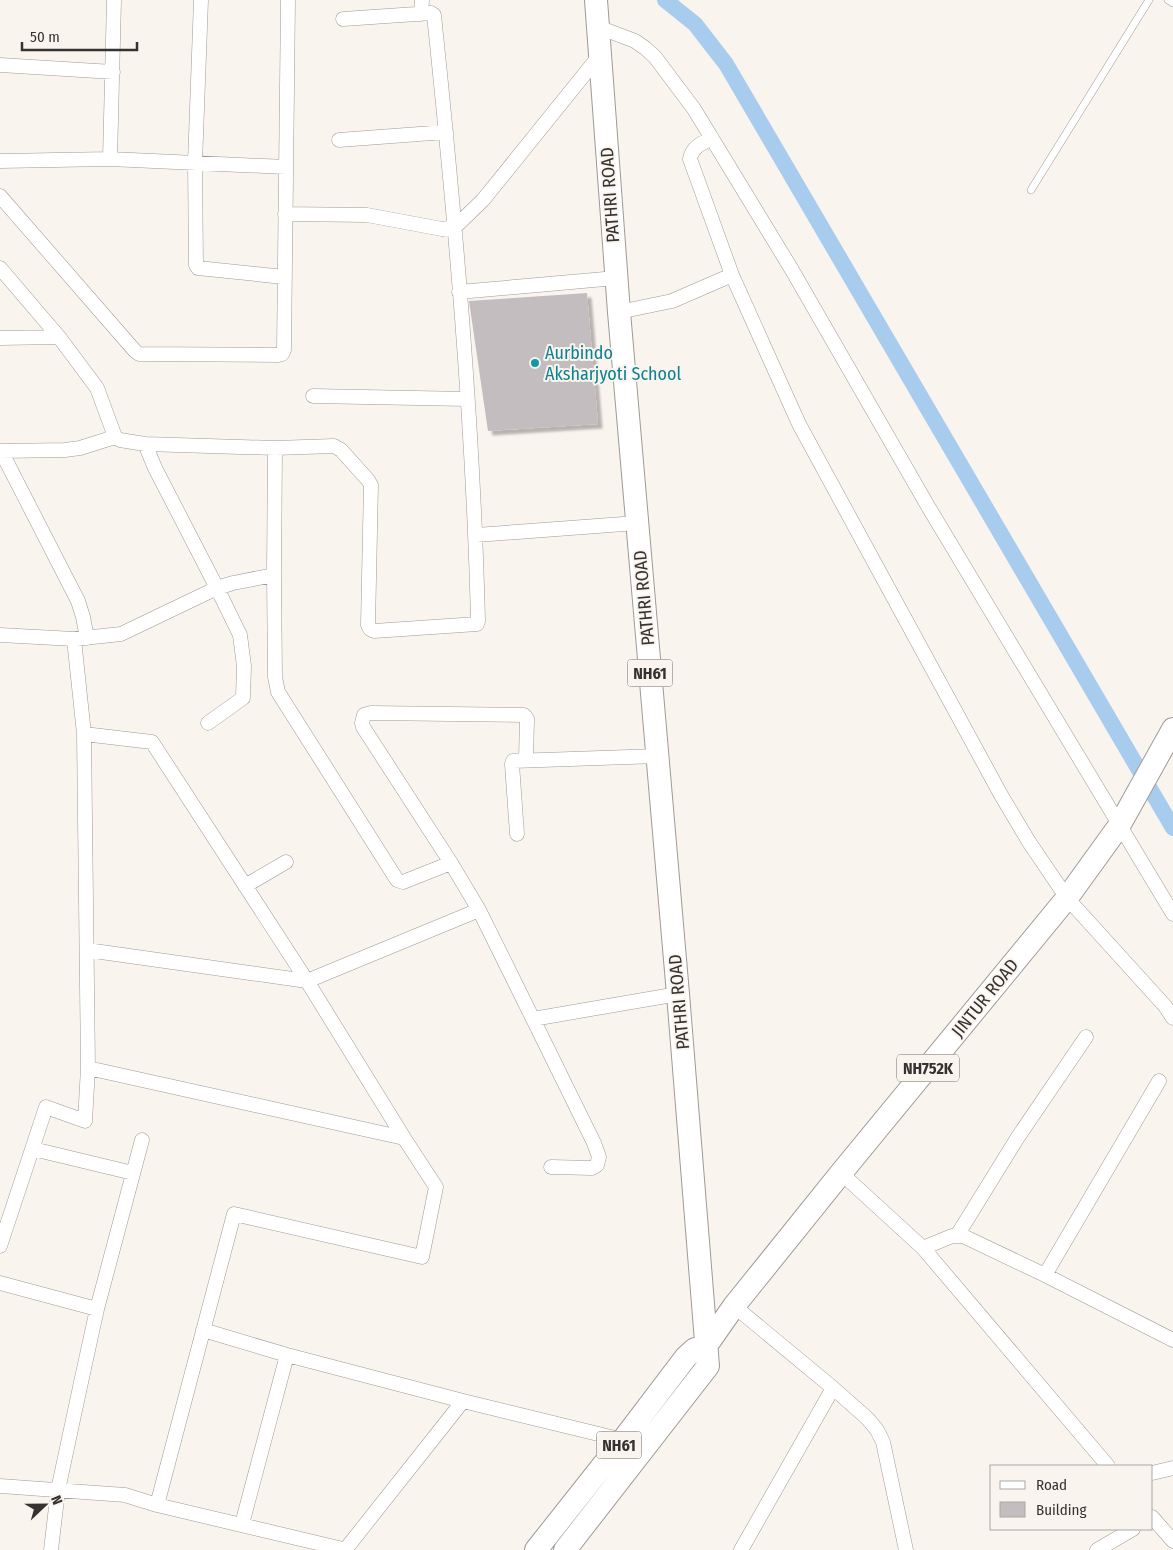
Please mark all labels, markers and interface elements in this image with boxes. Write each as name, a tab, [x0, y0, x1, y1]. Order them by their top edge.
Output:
scale bar	[22, 20, 138, 52]
text: 50 m	[30, 28, 60, 46]
street label: PATHRI ROAD	[596, 147, 624, 243]
place label: Aurbindo Aksharjyoti School	[545, 342, 682, 385]
marker: Aurbindo Aksharjyoti School	[529, 357, 541, 369]
street label: PATHRI ROAD	[629, 549, 659, 647]
road number: NH61	[628, 660, 672, 686]
street label: PATHRI ROAD	[664, 953, 694, 1051]
street label: JINTUR ROAD	[947, 954, 1023, 1042]
road number: NH752K	[897, 1054, 959, 1082]
road number: NH61	[596, 1432, 642, 1458]
legend	[990, 1465, 1153, 1530]
text: Road	[1036, 1476, 1067, 1494]
north arrow	[20, 1480, 70, 1530]
text: N	[47, 1493, 66, 1507]
text: Building	[1036, 1501, 1087, 1519]

